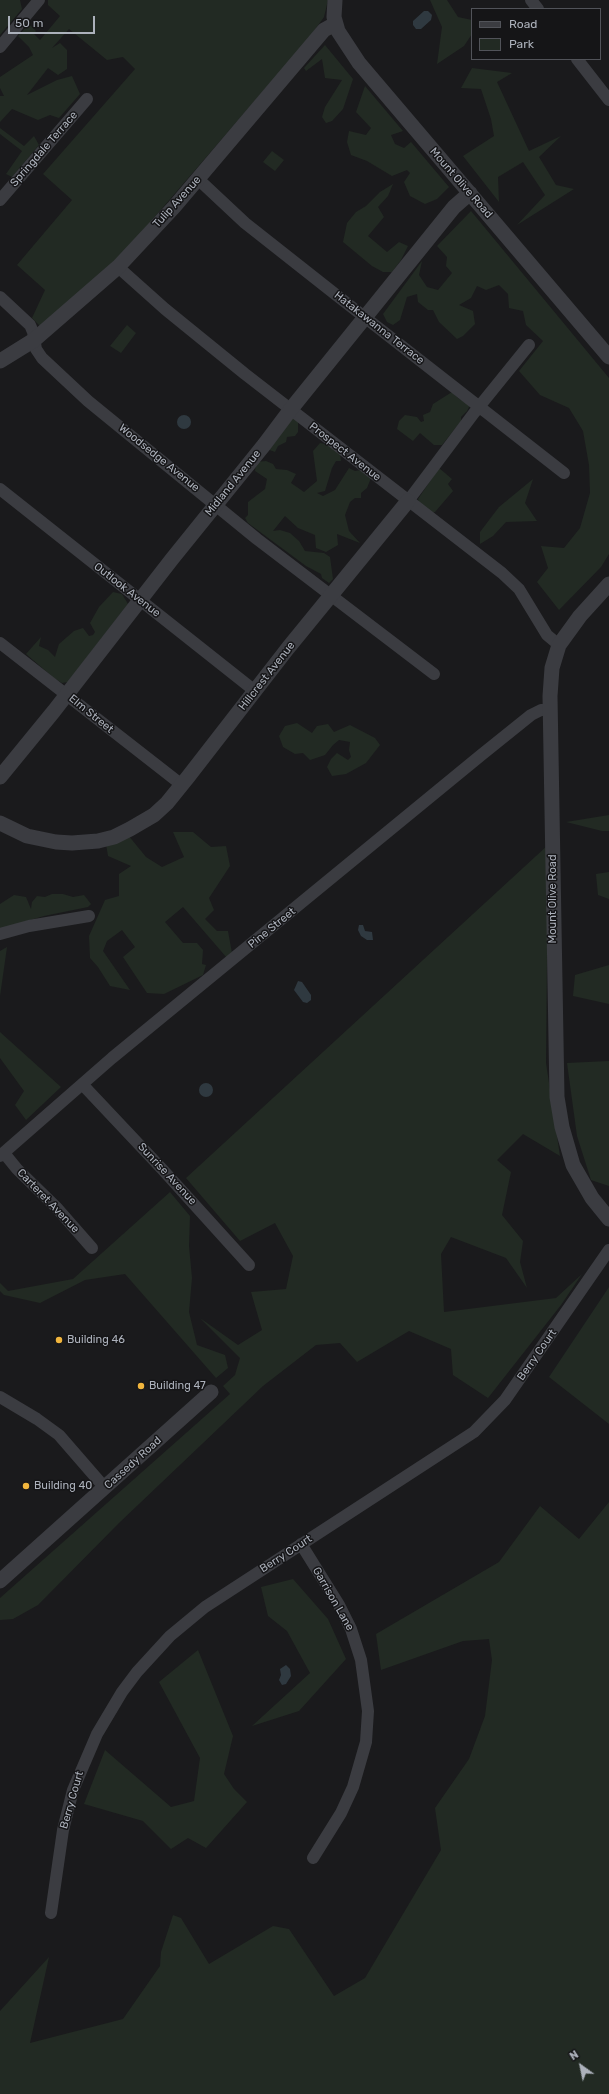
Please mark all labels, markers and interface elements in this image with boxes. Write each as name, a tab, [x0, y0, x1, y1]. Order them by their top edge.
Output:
scale bar	[10, 8, 97, 34]
legend	[471, 8, 601, 60]
text: 50 m	[15, 16, 43, 30]
text: Road	[509, 17, 537, 31]
text: Park	[509, 37, 534, 51]
street label: Springdale Terrace	[8, 109, 80, 189]
street label: Mount Olive Road	[427, 145, 495, 221]
street label: Tulip Avenue	[150, 173, 204, 231]
street label: Hatakawanna Terrace	[331, 289, 427, 367]
street label: Prospect Avenue	[307, 420, 383, 484]
street label: Woodsedge Avenue	[116, 421, 202, 495]
street label: Midland Avenue	[202, 447, 264, 519]
street label: Outlook Avenue	[91, 560, 163, 620]
street label: Hillcrest Avenue	[236, 639, 298, 713]
street label: Elm Street	[66, 692, 116, 736]
street label: Mount Olive Road	[546, 855, 560, 943]
street label: Pine Street	[246, 905, 298, 951]
street label: Sunrise Avenue	[135, 1140, 199, 1208]
street label: Carteret Avenue	[14, 1166, 82, 1236]
street label: Berry Court	[515, 1327, 559, 1383]
place label: Building 46	[67, 1333, 125, 1347]
marker: Building 46	[54, 1335, 64, 1345]
place label: Building 47	[149, 1379, 206, 1393]
marker: Building 47	[136, 1381, 146, 1391]
street label: Cassedy Road	[102, 1434, 164, 1492]
place label: Building 40	[34, 1479, 92, 1493]
marker: Building 40	[21, 1481, 31, 1491]
street label: Berry Court	[258, 1532, 314, 1576]
street label: Garrison Lane	[310, 1565, 356, 1633]
street label: Berry Court	[57, 1770, 87, 1830]
north arrow	[561, 2046, 601, 2086]
text: N	[567, 2048, 581, 2063]

